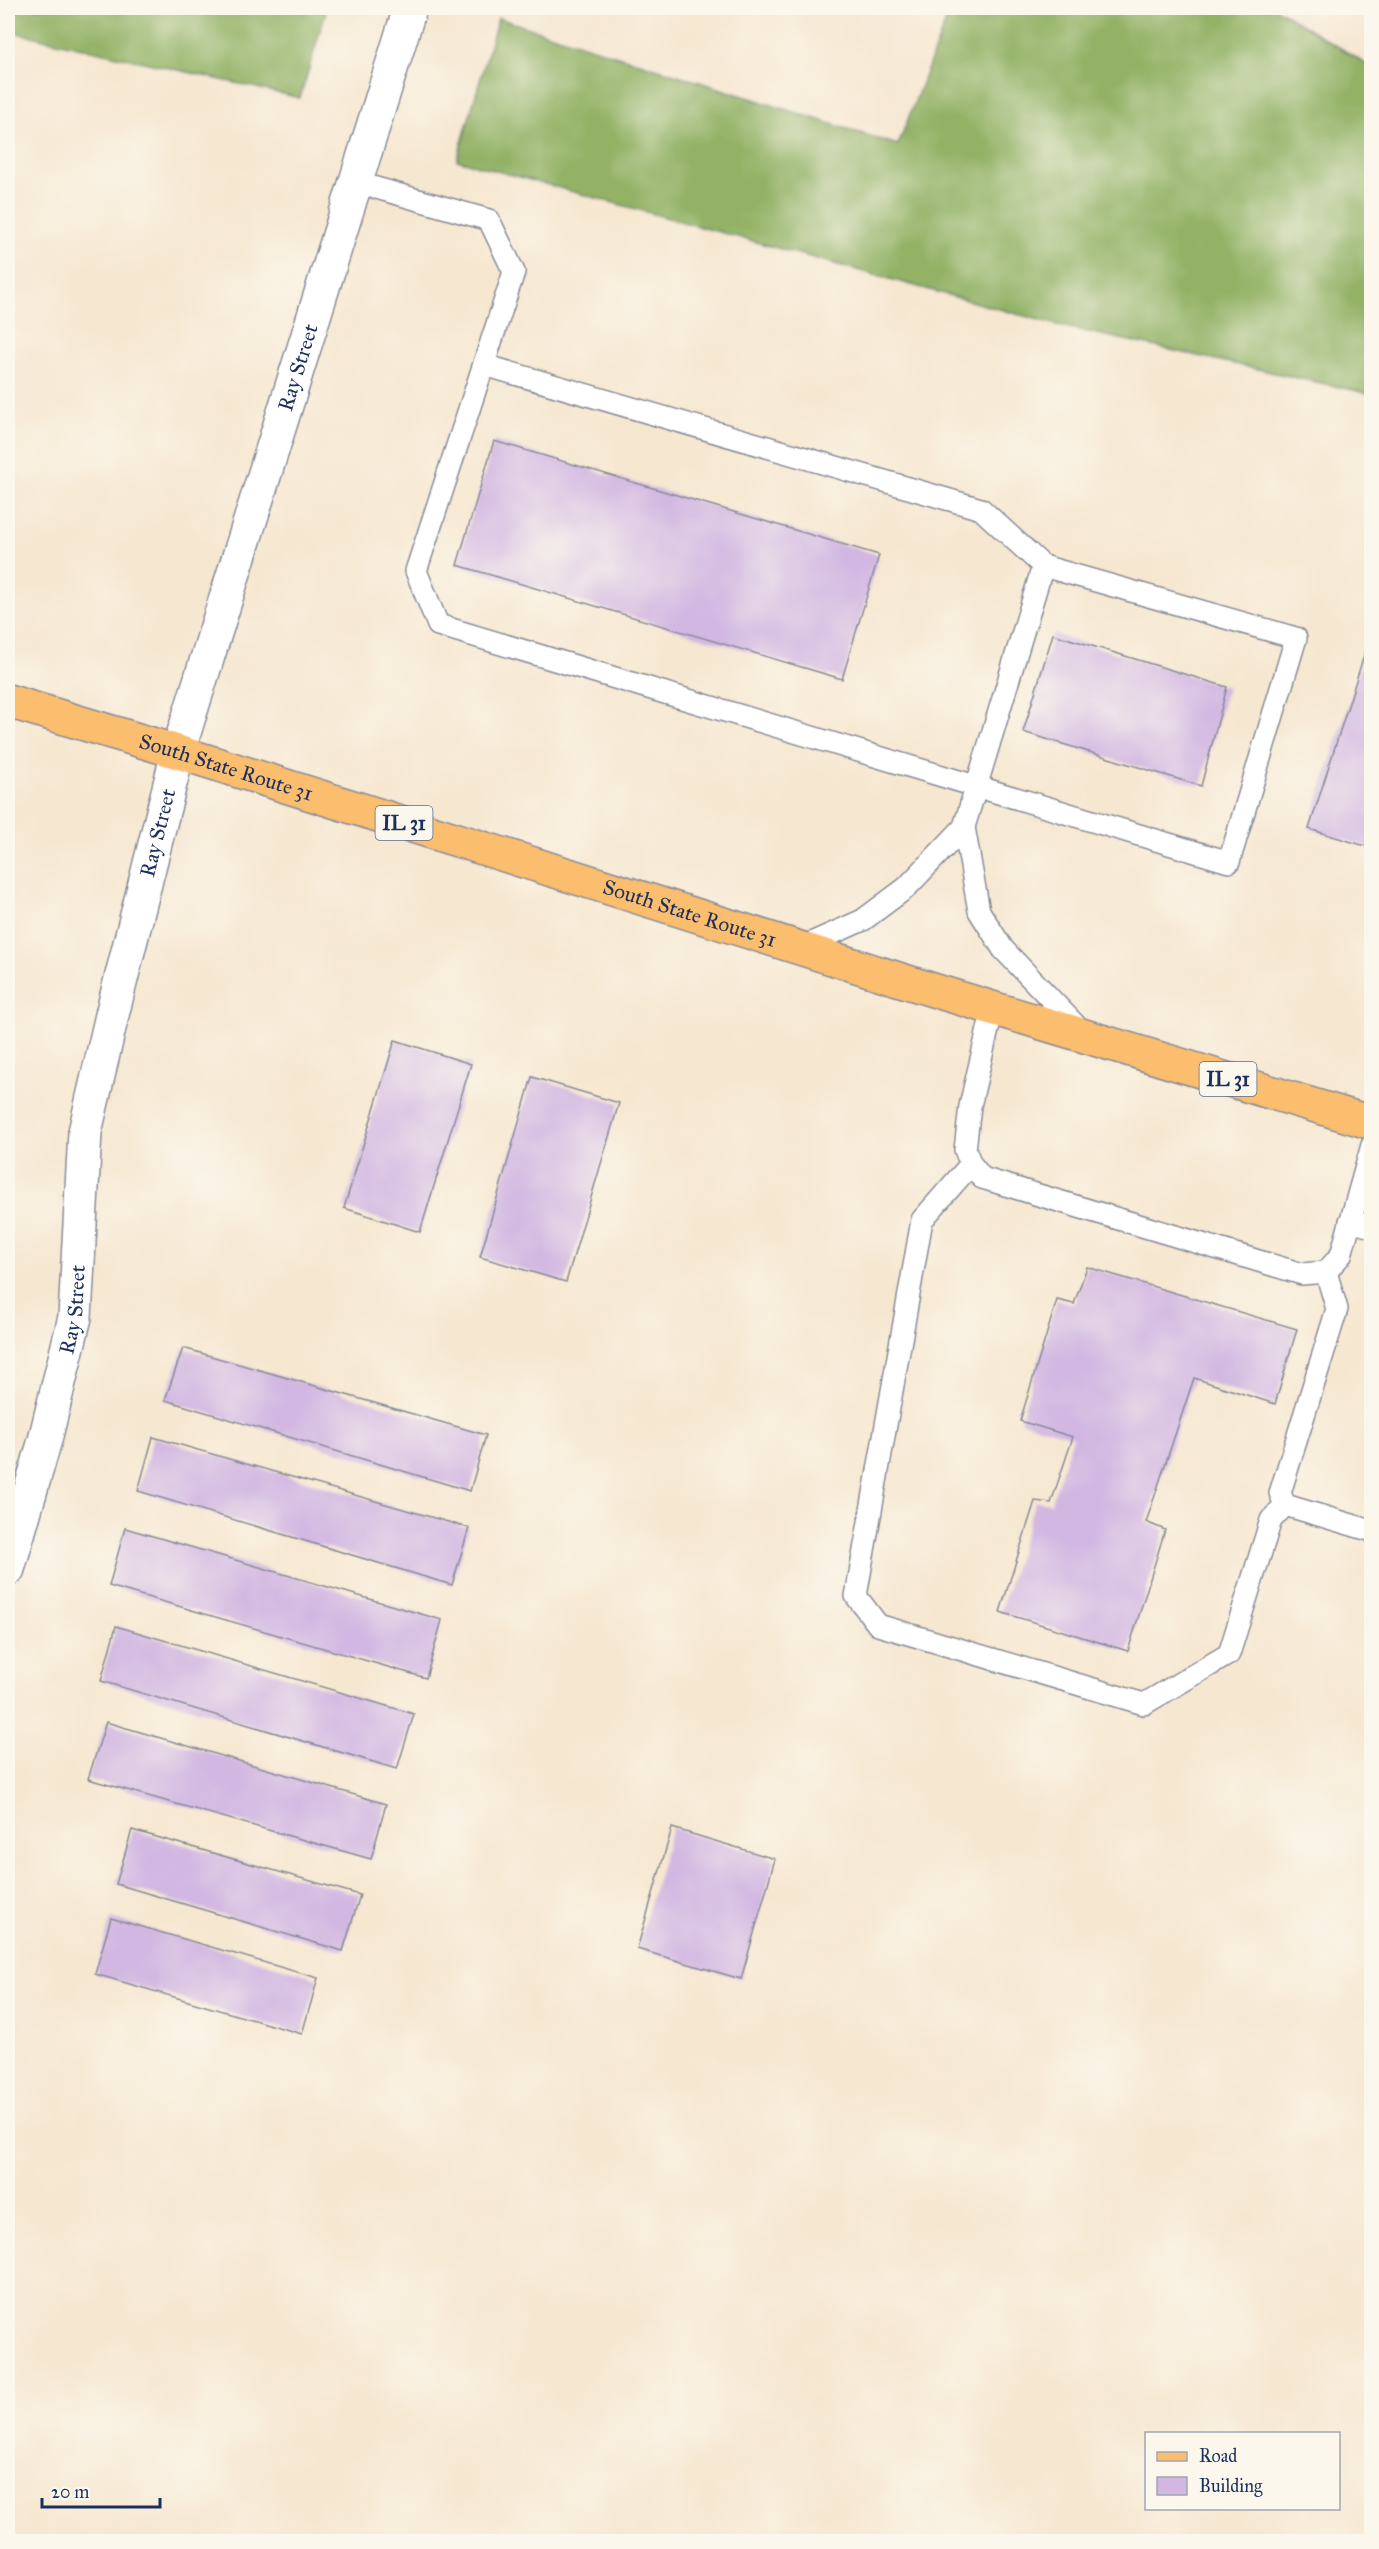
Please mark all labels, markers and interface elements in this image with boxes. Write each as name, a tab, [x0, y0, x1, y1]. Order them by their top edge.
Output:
street label: Ray Street	[272, 320, 324, 414]
street label: South State Route 31	[136, 728, 316, 807]
street label: Ray Street	[134, 785, 181, 880]
road number: IL 31	[376, 806, 432, 840]
street label: South State Route 31	[600, 874, 780, 953]
road number: IL 31	[1200, 1062, 1256, 1096]
street label: Ray Street	[53, 1264, 91, 1357]
legend	[1145, 2432, 1340, 2510]
text: Road	[1199, 2445, 1237, 2467]
scale bar	[42, 2471, 160, 2509]
text: Building	[1199, 2475, 1263, 2498]
text: 20 m	[51, 2481, 89, 2503]

